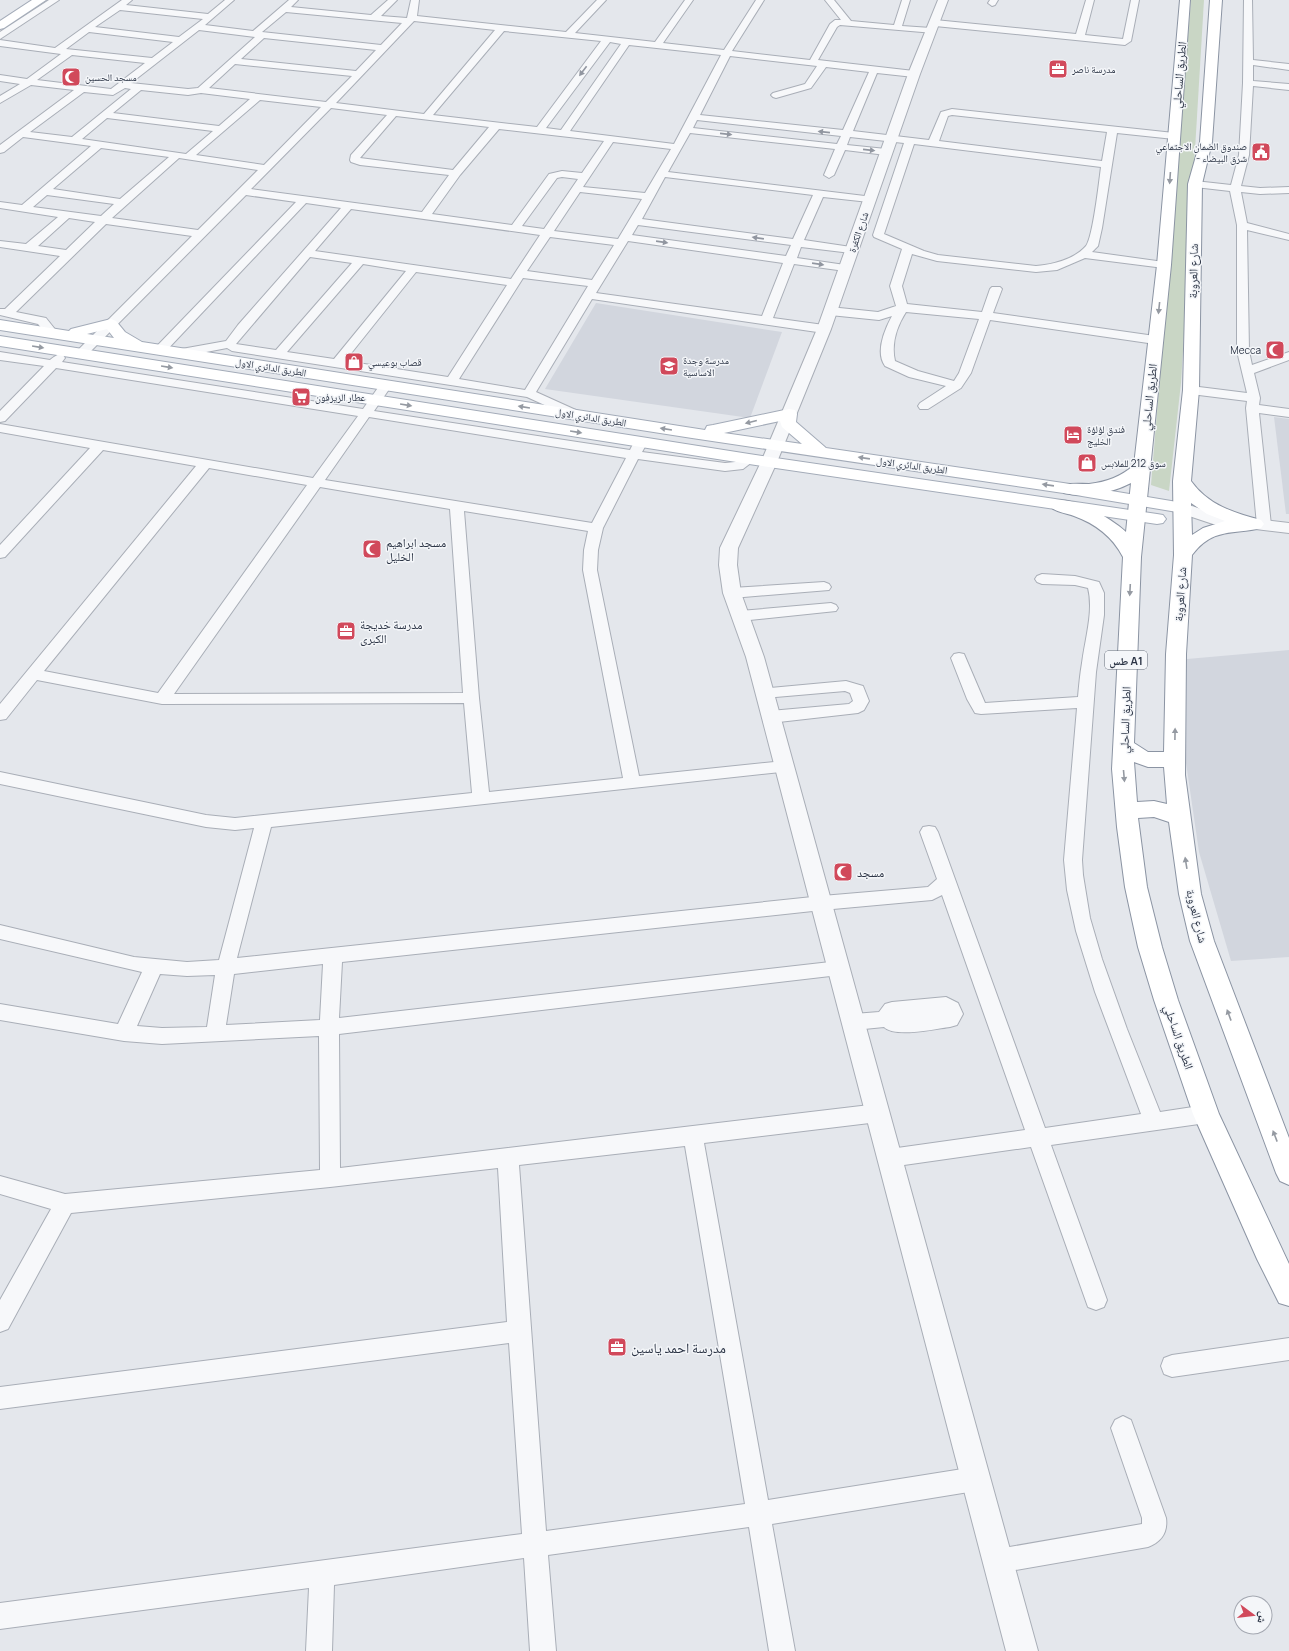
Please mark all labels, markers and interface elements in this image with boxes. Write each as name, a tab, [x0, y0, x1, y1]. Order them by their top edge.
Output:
street label: الطريق الساحلي	[1168, 41, 1192, 109]
office icon: مدرسة ناصر	[1047, 58, 1069, 80]
place label: مدرسة ناصر	[1071, 62, 1116, 76]
mosque icon: مسجد الحسين	[60, 66, 82, 88]
one-way arrow	[579, 66, 588, 77]
place label: مسجد الحسين	[85, 70, 137, 84]
one-way arrow	[818, 129, 830, 135]
one-way arrow	[720, 131, 732, 137]
place label: صندوق الضمان الاجتماعي - شرق البيضاء	[1155, 139, 1247, 165]
public building icon: صندوق الضمان الاجتماعي - شرق البيضاء	[1250, 141, 1272, 163]
one-way arrow	[863, 147, 875, 154]
one-way arrow	[1167, 172, 1174, 184]
street label: شارع الكفرة	[845, 209, 872, 254]
one-way arrow	[752, 235, 764, 241]
one-way arrow	[656, 239, 668, 246]
street label: شارع العروبة	[1184, 243, 1202, 299]
one-way arrow	[812, 261, 824, 267]
one-way arrow	[1156, 302, 1162, 314]
mosque icon: Mecca	[1264, 339, 1286, 361]
place label: Mecca	[1230, 343, 1261, 357]
one-way arrow	[32, 345, 45, 351]
shop icon: قصاب بوعيسي	[343, 351, 365, 373]
place label: مدرسة وجدة الاساسية	[683, 353, 730, 379]
street label: الطريق الدائري الاول	[234, 354, 307, 381]
place label: قصاب بوعيسي	[368, 355, 422, 371]
school or university icon: مدرسة وجدة الاساسية	[658, 355, 680, 377]
street label: الطريق الساحلي	[1137, 363, 1163, 432]
one-way arrow	[161, 365, 173, 371]
supermarket icon: عطار الزيزفون	[290, 386, 312, 408]
place label: عطار الزيزفون	[315, 390, 365, 404]
one-way arrow	[400, 402, 412, 408]
one-way arrow	[518, 403, 530, 409]
street label: الطريق الدائري الاول	[554, 404, 627, 431]
one-way arrow	[745, 419, 757, 425]
place label: فندق لؤلؤة الخليج	[1087, 422, 1125, 448]
hotel icon: فندق لؤلؤة الخليج	[1062, 424, 1084, 446]
one-way arrow	[660, 425, 672, 431]
one-way arrow	[570, 429, 582, 435]
shop icon: سوق 212 للملابس	[1076, 452, 1098, 474]
street label: الطريق الدائري الاول	[875, 453, 948, 478]
one-way arrow	[858, 455, 870, 461]
place label: سوق 212 للملابس	[1101, 456, 1166, 470]
one-way arrow	[1042, 482, 1054, 488]
place label: مسجد ابراهيم الخليل	[386, 534, 446, 565]
mosque icon: مسجد ابراهيم الخليل	[361, 538, 383, 560]
street label: شارع العروبة	[1170, 566, 1190, 622]
one-way arrow	[1127, 584, 1133, 597]
place label: مدرسة خديجة الكبرى	[360, 616, 422, 647]
office icon: مدرسة خديجة الكبرى	[335, 620, 357, 642]
road number: طس A1	[1105, 651, 1147, 669]
street label: الطريق الساحلي	[1115, 686, 1137, 754]
one-way arrow	[1172, 727, 1178, 740]
one-way arrow	[1120, 770, 1127, 782]
one-way arrow	[1183, 857, 1189, 869]
mosque icon: مسجد	[832, 861, 854, 883]
place label: مسجد	[857, 864, 884, 881]
street label: شارع العروبة	[1182, 887, 1212, 945]
street label: الطريق الساحلي	[1158, 1002, 1198, 1072]
one-way arrow	[1226, 1008, 1232, 1020]
one-way arrow	[1271, 1130, 1277, 1142]
office icon: مدرسة احمد ياسين	[606, 1336, 628, 1358]
place label: مدرسة احمد ياسين	[631, 1338, 726, 1357]
north arrow	[1233, 1595, 1273, 1635]
text: ش	[1253, 1610, 1272, 1626]

